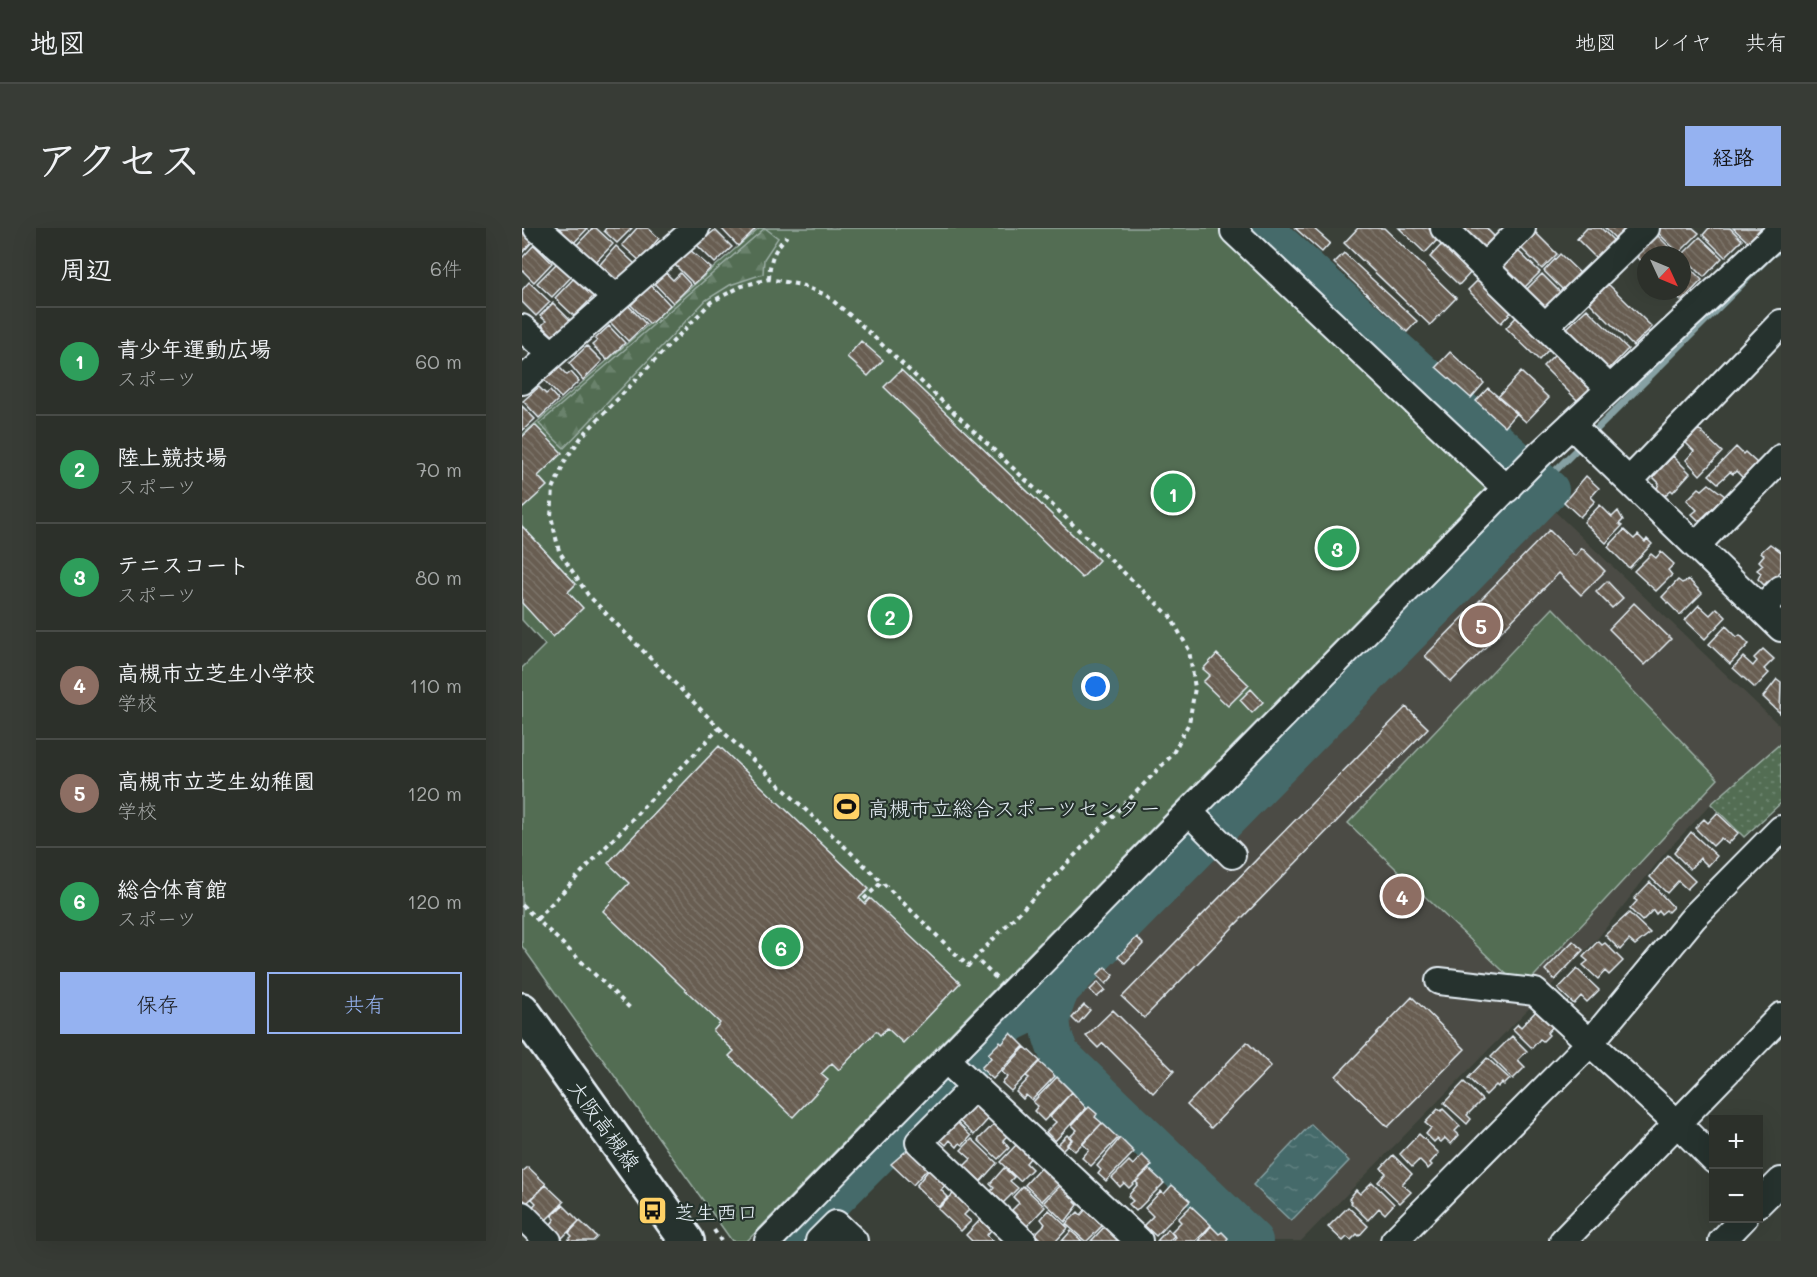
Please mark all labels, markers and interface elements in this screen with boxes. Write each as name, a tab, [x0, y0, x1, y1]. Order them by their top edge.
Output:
text: 地図	[30, 24, 86, 60]
text: 地図	[1575, 28, 1617, 55]
text: レイヤ	[1650, 28, 1712, 55]
text: 共有	[1745, 28, 1787, 55]
button: 経路	[1685, 126, 1781, 186]
text: アクセス	[36, 131, 201, 186]
north arrow	[1637, 246, 1691, 300]
text: 周辺	[60, 252, 112, 286]
text: 6件	[430, 255, 462, 281]
text: 青少年運動広場	[117, 334, 271, 363]
text: 1	[75, 348, 84, 374]
text: 60 m	[415, 348, 462, 374]
text: スポーツ	[117, 365, 197, 391]
text: 陸上競技場	[117, 442, 227, 471]
text: 2	[74, 456, 85, 482]
text: 70 m	[416, 456, 462, 482]
pin: 1	[1154, 470, 1192, 516]
text: スポーツ	[117, 473, 197, 499]
pin: 3	[1318, 526, 1356, 570]
text: テニスコート	[117, 550, 249, 579]
text: 3	[74, 564, 86, 590]
text: 80 m	[415, 564, 462, 590]
text: スポーツ	[117, 581, 197, 607]
pin: 2	[870, 594, 910, 638]
pin: 5	[1462, 602, 1500, 648]
text: 高槻市立芝生小学校	[117, 658, 315, 687]
text: 4	[73, 672, 86, 698]
text: 110 m	[409, 672, 462, 698]
your location	[1081, 672, 1110, 701]
text: 学校	[117, 689, 157, 715]
text: 高槻市立芝生幼稚園	[117, 766, 315, 795]
text: 5	[74, 780, 85, 806]
text: 120 m	[407, 780, 462, 806]
sports icon: 高槻市立総合スポーツセンター	[831, 791, 863, 823]
place label: 高槻市立総合スポーツセンター	[868, 794, 1161, 821]
text: 学校	[117, 797, 157, 823]
text: 総合体育館	[117, 874, 227, 903]
pin: 4	[1382, 874, 1422, 918]
text: 6	[73, 888, 86, 914]
text: 120 m	[407, 888, 462, 914]
text: スポーツ	[117, 905, 197, 931]
pin: 6	[762, 924, 800, 970]
button: 保存	[60, 972, 255, 1034]
button: 共有	[267, 972, 462, 1034]
street label: 大阪高槻線	[563, 1075, 647, 1175]
map controls	[1709, 1115, 1763, 1223]
button: +	[1709, 1115, 1763, 1169]
button: −	[1709, 1169, 1763, 1223]
bus stop icon: 芝生西口	[637, 1195, 669, 1227]
place label: 芝生西口	[674, 1198, 758, 1225]

